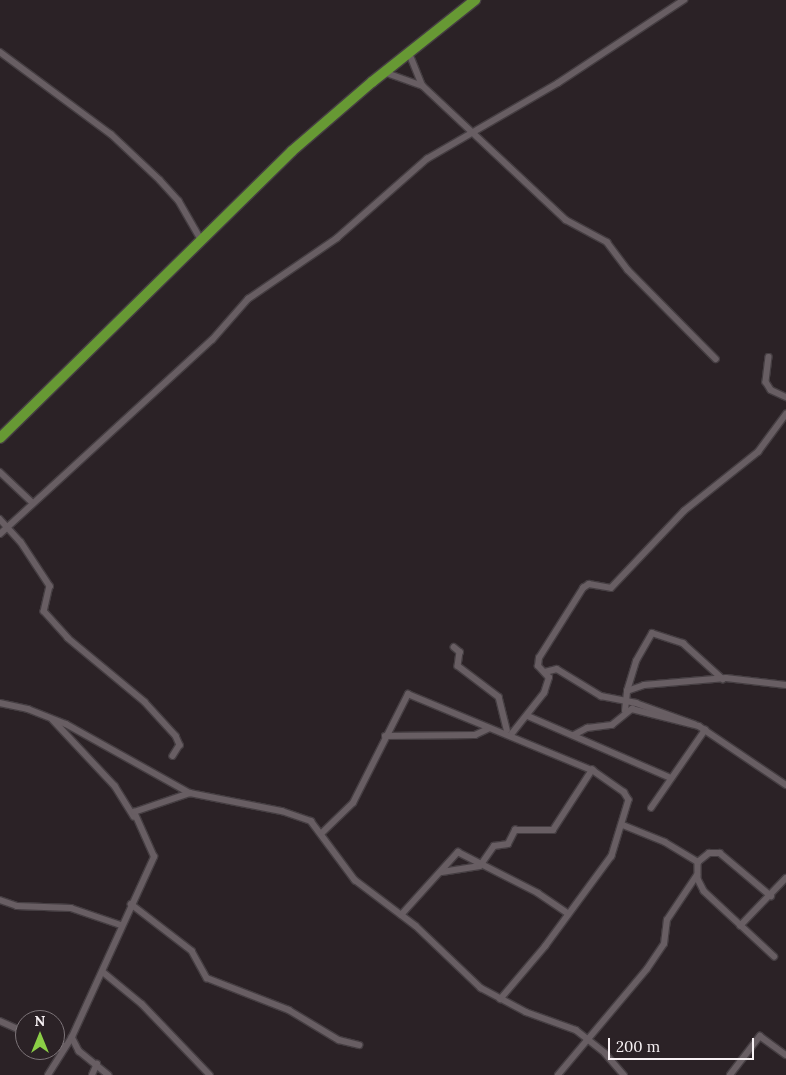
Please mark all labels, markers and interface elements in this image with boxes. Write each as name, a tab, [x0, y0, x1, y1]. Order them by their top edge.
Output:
north arrow	[15, 1010, 65, 1060]
text: N	[35, 1012, 45, 1030]
scale bar	[611, 1028, 757, 1060]
text: 200 m	[616, 1037, 660, 1056]

